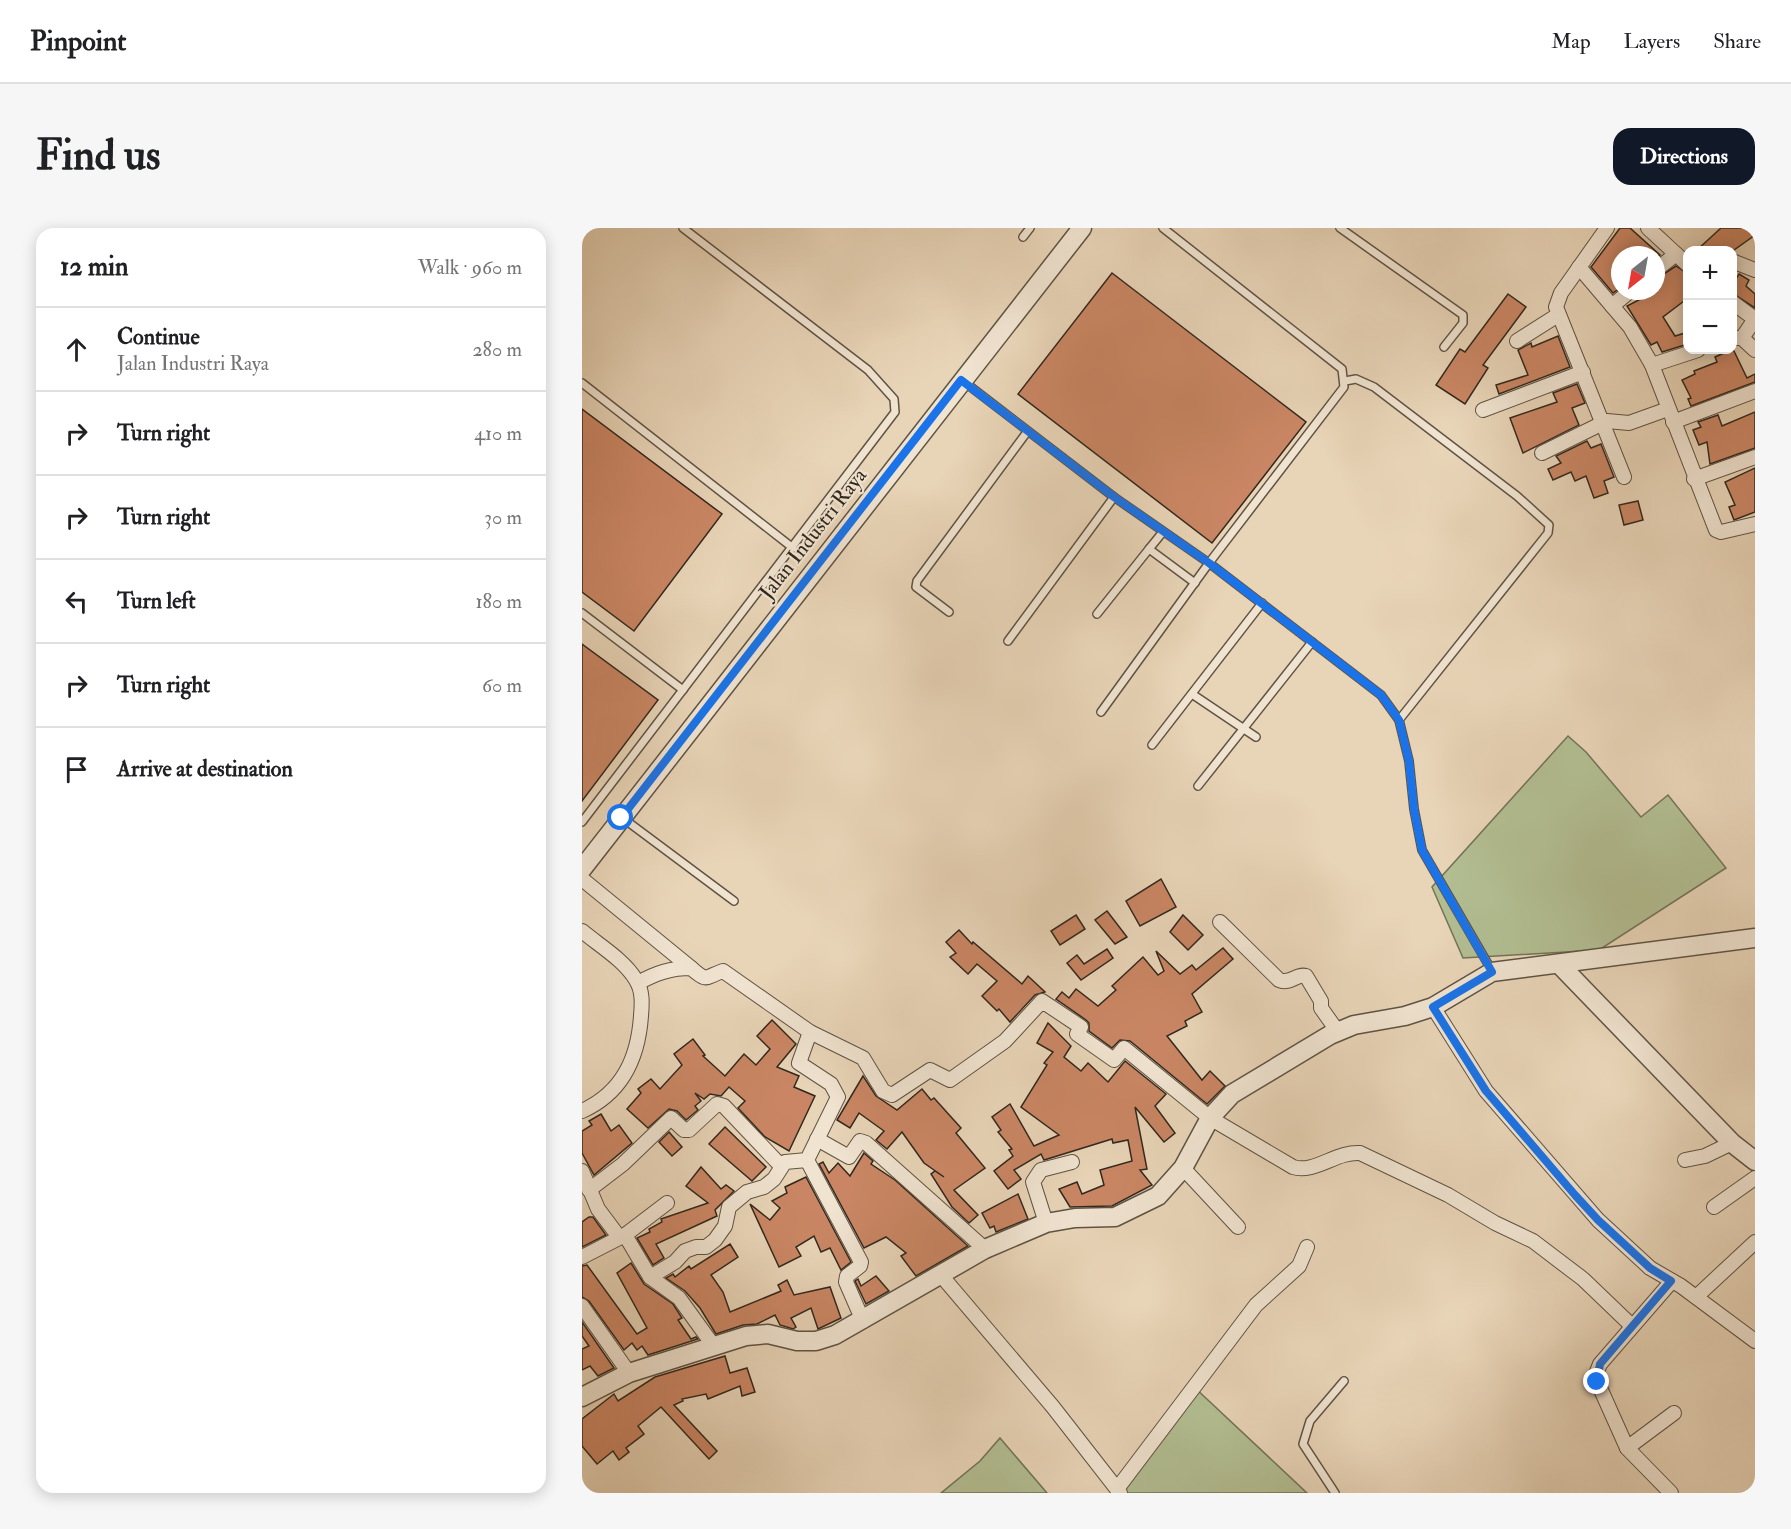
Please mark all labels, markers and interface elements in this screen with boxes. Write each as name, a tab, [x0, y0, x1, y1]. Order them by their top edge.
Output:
text: Pinpoint	[30, 24, 126, 59]
text: Map	[1551, 28, 1591, 55]
text: Layers	[1624, 28, 1680, 55]
text: Share	[1713, 28, 1761, 55]
button: Directions	[1613, 128, 1755, 185]
text: Find us	[36, 130, 160, 182]
north arrow	[1611, 246, 1665, 300]
map controls	[1683, 246, 1737, 354]
button: +	[1683, 246, 1737, 300]
text: 12 min	[60, 251, 128, 283]
text: Walk · 960 m	[418, 255, 522, 280]
button: −	[1683, 300, 1737, 354]
text: Continue	[117, 323, 200, 351]
icon: ahead	[60, 333, 93, 366]
text: 280 m	[472, 337, 522, 362]
text: Jalan Industri Raya	[117, 351, 269, 376]
icon: right	[60, 417, 93, 450]
text: Turn right	[117, 419, 210, 447]
text: 410 m	[474, 421, 522, 446]
street label: Jalan Industri Raya	[753, 463, 873, 606]
icon: right	[60, 501, 93, 534]
text: Turn right	[117, 503, 210, 531]
text: 30 m	[484, 505, 522, 530]
icon: left	[60, 585, 93, 618]
text: Turn left	[117, 587, 196, 615]
text: 180 m	[475, 589, 522, 614]
icon: right	[60, 669, 93, 702]
text: Turn right	[117, 671, 210, 699]
text: 60 m	[482, 673, 522, 698]
icon: arrive	[60, 753, 93, 786]
text: Arrive at destination	[117, 755, 293, 783]
route start	[607, 804, 633, 830]
route end	[1583, 1368, 1609, 1394]

